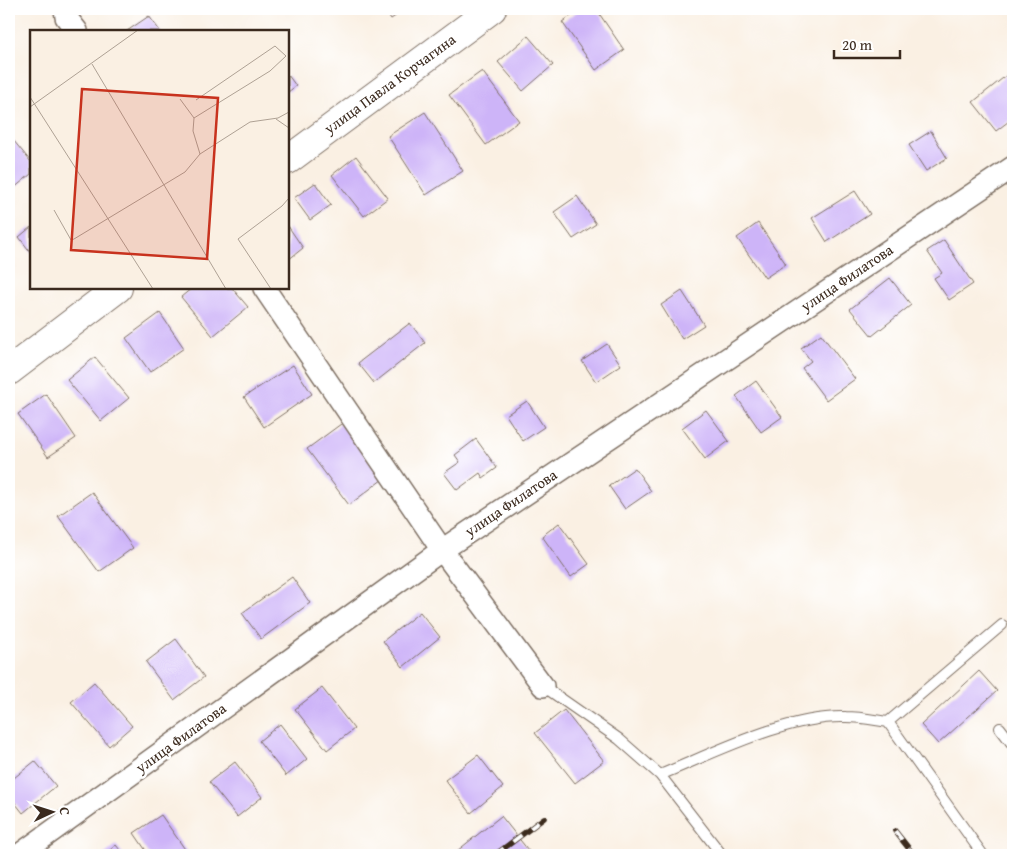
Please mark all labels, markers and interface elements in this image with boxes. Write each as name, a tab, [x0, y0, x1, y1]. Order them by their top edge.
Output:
street label: улица Павла Корчагина	[319, 28, 460, 139]
scale bar	[834, 28, 901, 60]
inset map	[30, 30, 289, 289]
text: 20 m	[842, 34, 873, 55]
street label: улица Филатова	[796, 238, 898, 317]
street label: улица Филатова	[460, 463, 562, 542]
street label: улица Филатова	[130, 697, 231, 778]
north arrow	[28, 786, 78, 836]
text: С	[55, 806, 75, 816]

